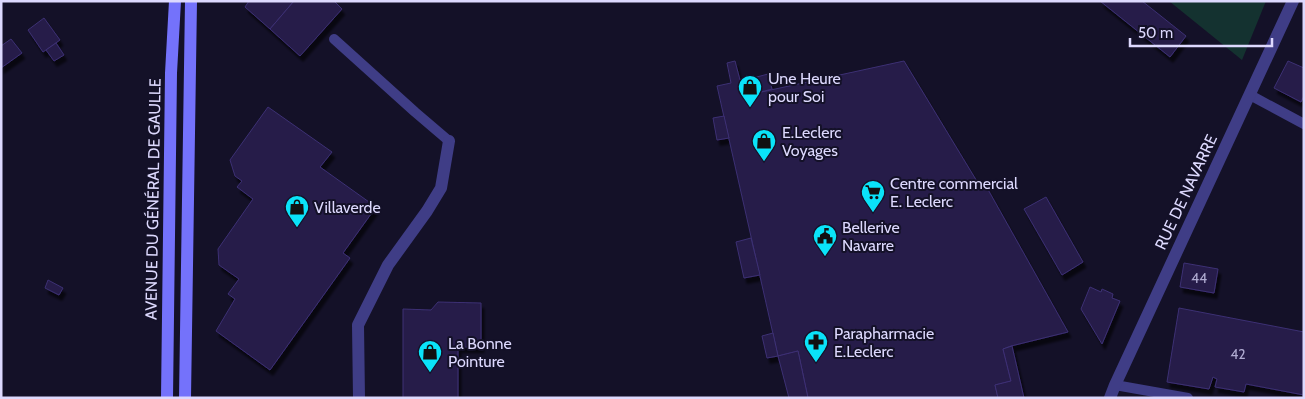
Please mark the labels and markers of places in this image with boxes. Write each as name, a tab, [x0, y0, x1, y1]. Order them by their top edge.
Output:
place label: Une Heure pour Soi	[768, 69, 841, 106]
shop icon: Une Heure pour Soi	[737, 74, 763, 108]
place label: E.Leclerc Voyages	[782, 123, 842, 160]
shop icon: E.Leclerc Voyages	[751, 128, 777, 162]
place label: Centre commercial E. Leclerc	[890, 174, 1018, 211]
supermarket icon: Centre commercial E. Leclerc	[860, 179, 886, 213]
shop icon: Villaverde	[284, 194, 310, 228]
place label: Villaverde	[314, 198, 381, 217]
place label: Bellerive Navarre	[842, 218, 900, 255]
public building icon: Bellerive Navarre	[812, 223, 838, 257]
place label: Parapharmacie E.Leclerc	[834, 324, 934, 361]
pharmacy icon: Parapharmacie E.Leclerc	[803, 329, 829, 363]
place label: La Bonne Pointure	[448, 334, 512, 371]
shop icon: La Bonne Pointure	[417, 339, 443, 373]

